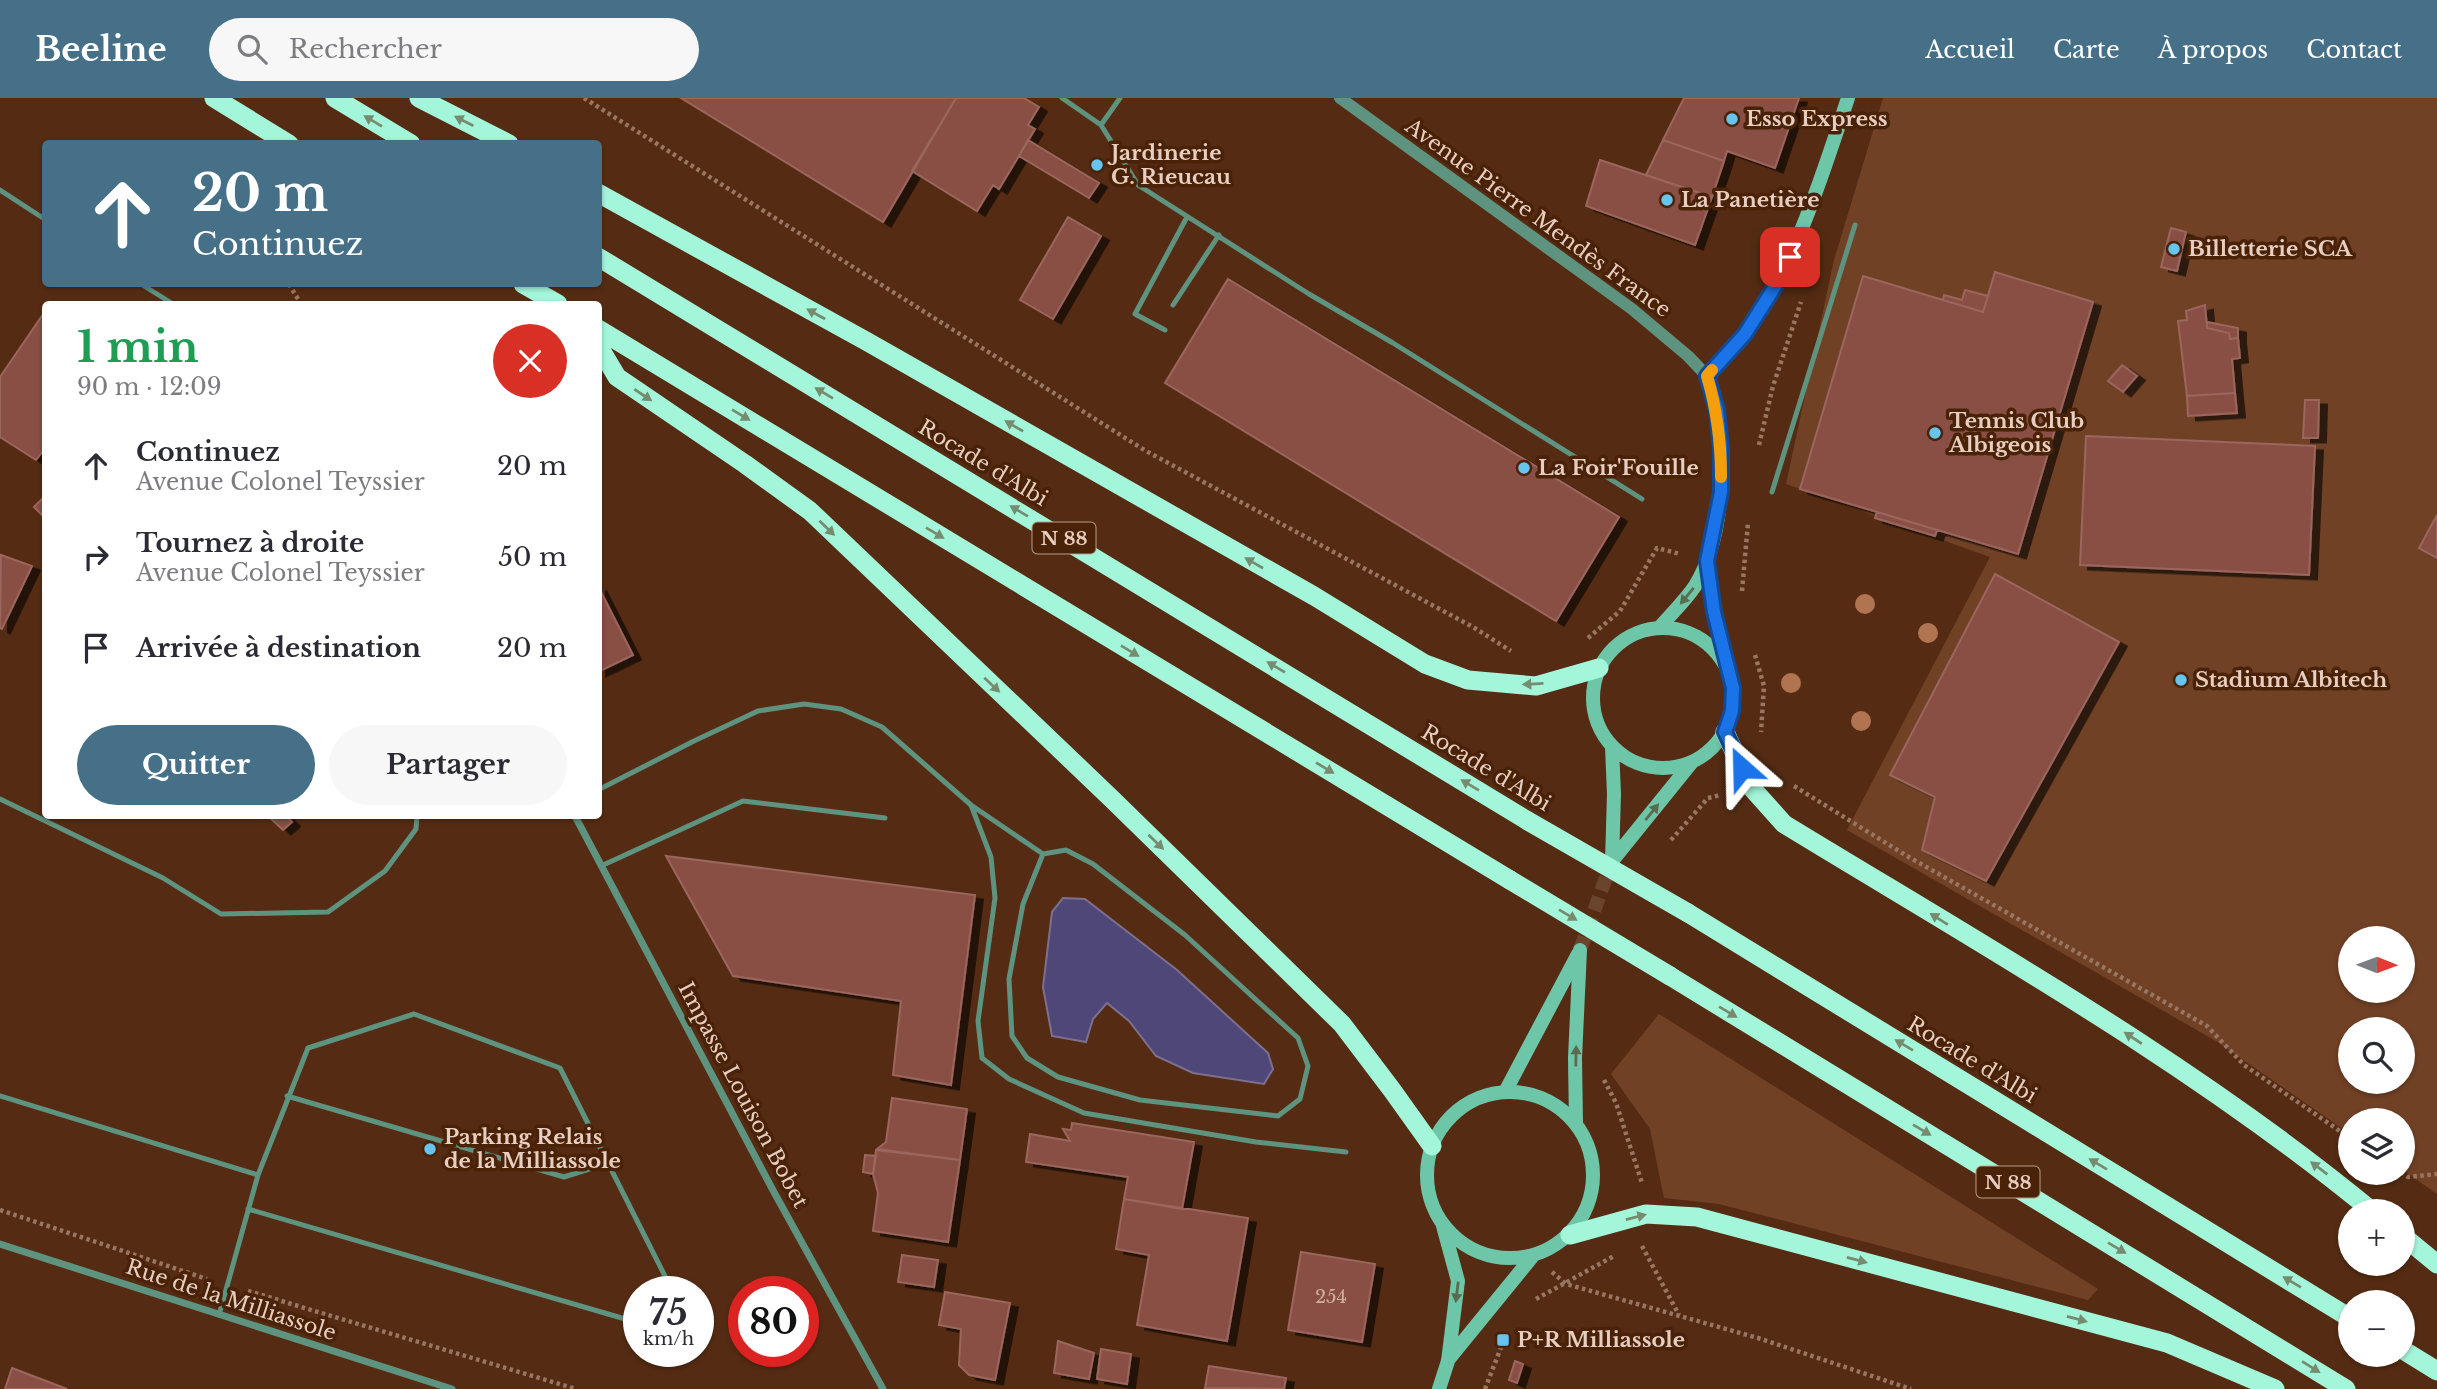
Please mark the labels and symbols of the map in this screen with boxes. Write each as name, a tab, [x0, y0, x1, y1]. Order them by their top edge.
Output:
place label: Esso Express	[1746, 106, 1888, 132]
marker: Esso Express	[1724, 111, 1740, 127]
street label: Avenue Pierre Mendès France	[1400, 112, 1676, 323]
one-way arrow	[364, 114, 383, 127]
one-way arrow	[454, 115, 474, 126]
place label: Jardinerie G. Rieucau	[1107, 140, 1231, 190]
marker: Jardinerie G. Rieucau	[1089, 157, 1105, 173]
place label: La Panetière	[1681, 187, 1819, 213]
marker: La Panetière	[1659, 192, 1675, 208]
pin	[1760, 227, 1820, 287]
place label: Billetterie SCA	[2188, 236, 2353, 262]
marker: Billetterie SCA	[2166, 241, 2182, 257]
one-way arrow	[806, 308, 826, 320]
one-way arrow	[814, 387, 833, 399]
one-way arrow	[634, 388, 652, 402]
place label: Tennis Club Albigeois	[1948, 408, 2084, 458]
one-way arrow	[731, 409, 750, 421]
street label: Rocade d'Albi	[914, 414, 1052, 512]
one-way arrow	[1004, 420, 1024, 432]
marker: Tennis Club Albigeois	[1927, 425, 1943, 441]
place label: La Foir'Fouille	[1538, 455, 1699, 481]
marker: La Foir'Fouille	[1516, 460, 1532, 476]
one-way arrow	[1009, 504, 1028, 517]
one-way arrow	[818, 519, 835, 535]
road number: N 88	[1032, 522, 1096, 554]
one-way arrow	[926, 526, 945, 539]
one-way arrow	[1245, 557, 1264, 569]
one-way arrow	[1679, 586, 1694, 604]
one-way arrow	[1120, 644, 1139, 657]
one-way arrow	[1267, 660, 1286, 673]
place label: Stadium Albitech	[2195, 667, 2387, 693]
marker: Stadium Albitech	[2173, 672, 2189, 688]
one-way arrow	[983, 676, 1000, 692]
one-way arrow	[1522, 679, 1544, 690]
street label: Rocade d'Albi	[1417, 719, 1555, 817]
position arrow	[1705, 731, 1779, 805]
one-way arrow	[1315, 762, 1334, 774]
one-way arrow	[1461, 779, 1480, 792]
one-way arrow	[1644, 803, 1659, 820]
one-way arrow	[1148, 834, 1164, 850]
one-way arrow	[1559, 909, 1578, 921]
one-way arrow	[1929, 912, 1948, 925]
north arrow	[2338, 926, 2415, 1003]
street label: Impasse Louison Bobet	[672, 978, 814, 1212]
one-way arrow	[1718, 1005, 1738, 1018]
street label: Rocade d'Albi	[1903, 1011, 2041, 1109]
one-way arrow	[2123, 1031, 2142, 1044]
one-way arrow	[1894, 1039, 1913, 1052]
one-way arrow	[1570, 1045, 1582, 1067]
place label: Parking Relais de la Milliassole	[444, 1124, 621, 1174]
one-way arrow	[1913, 1124, 1932, 1136]
marker: Parking Relais de la Milliassole	[422, 1141, 438, 1157]
one-way arrow	[2088, 1157, 2107, 1170]
one-way arrow	[2310, 1161, 2328, 1175]
road number: N 88	[1976, 1166, 2039, 1198]
one-way arrow	[1625, 1211, 1647, 1222]
one-way arrow	[2107, 1242, 2126, 1254]
street label: Rue de la Milliassole	[123, 1254, 339, 1346]
one-way arrow	[1847, 1255, 1868, 1265]
speed limit sign: 80	[728, 1276, 819, 1367]
one-way arrow	[2282, 1276, 2302, 1289]
one-way arrow	[1451, 1281, 1462, 1303]
house number: 254	[1315, 1286, 1347, 1308]
one-way arrow	[2066, 1314, 2087, 1324]
place label: P+R Milliassole	[1517, 1327, 1685, 1353]
marker: P+R Milliassole	[1495, 1332, 1511, 1348]
one-way arrow	[2301, 1361, 2320, 1373]

